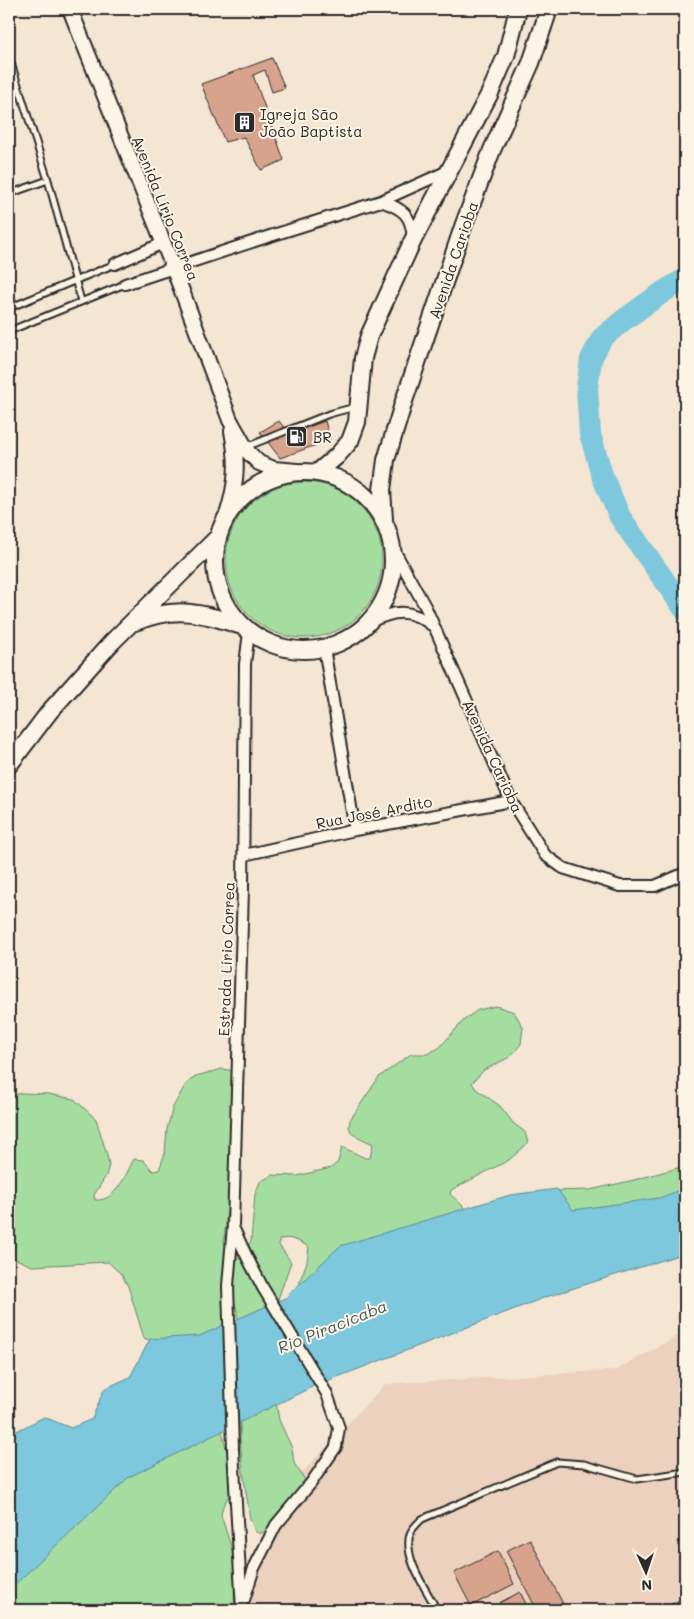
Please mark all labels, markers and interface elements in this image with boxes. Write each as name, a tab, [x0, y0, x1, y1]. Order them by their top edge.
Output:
place label: Igreja São João Baptista	[260, 104, 363, 141]
building icon: Igreja São João Baptista	[232, 111, 256, 135]
street label: Avenida Lírio Correa	[128, 133, 204, 283]
street label: Avenida Carioba	[424, 199, 482, 321]
fuel station icon: BR	[285, 425, 309, 449]
place label: BR	[313, 427, 332, 447]
street label: Avenida Carioba	[458, 696, 528, 816]
street label: Rua José Ardito	[314, 791, 434, 833]
street label: Estrada Lírio Correa	[213, 881, 239, 1037]
water label: Rio Piracicaba	[274, 1294, 390, 1358]
north arrow	[622, 1546, 672, 1596]
text: N	[641, 1576, 653, 1595]

